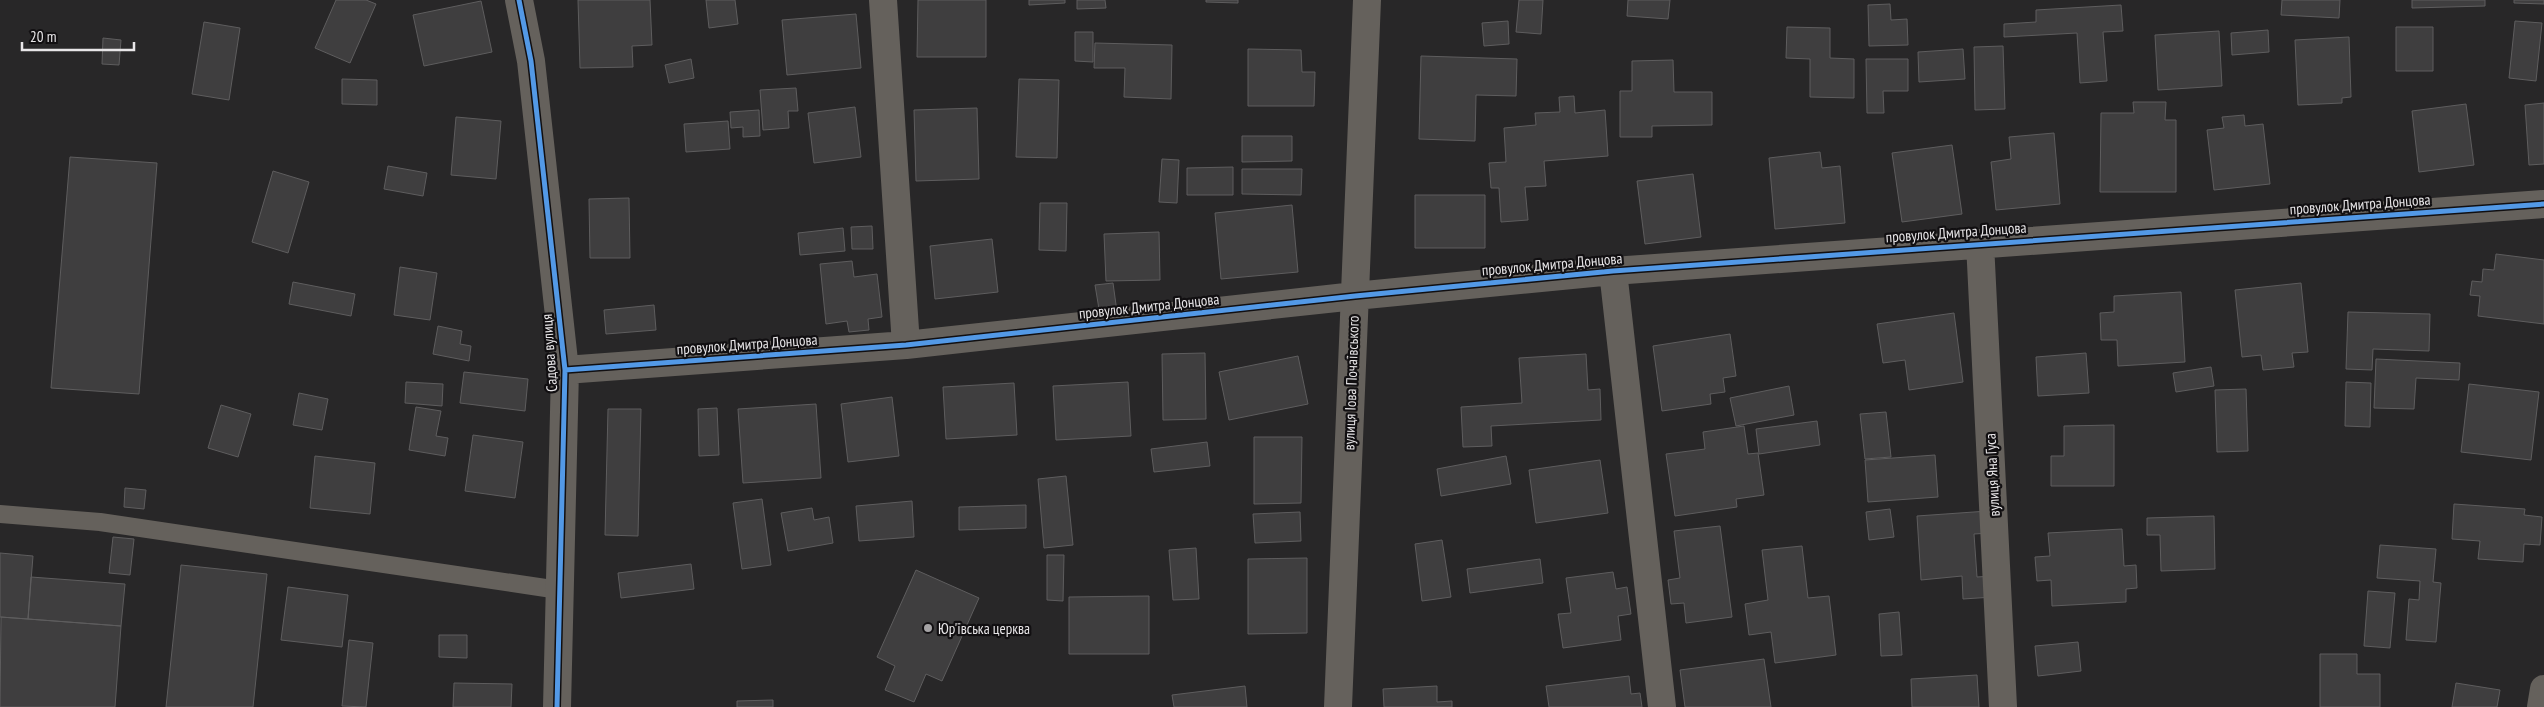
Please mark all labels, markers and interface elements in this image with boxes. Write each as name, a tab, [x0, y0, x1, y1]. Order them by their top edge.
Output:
scale bar	[22, 20, 135, 52]
text: 20 m	[30, 27, 56, 46]
street label: провулок Дмитра Донцова	[2289, 190, 2431, 218]
street label: провулок Дмитра Донцова	[1885, 218, 2027, 246]
street label: провулок Дмитра Донцова	[1481, 248, 1623, 280]
street label: провулок Дмитра Донцова	[1078, 289, 1220, 323]
street label: Садова вулиця	[537, 313, 561, 392]
street label: вулиця Іова Почаївського	[1339, 315, 1363, 451]
street label: провулок Дмитра Донцова	[676, 330, 818, 358]
street label: вулиця Яна Гуса	[1980, 433, 2004, 517]
place label: Юр'ївська церква	[938, 619, 1030, 638]
marker: Юр'ївська церква	[922, 622, 934, 634]

